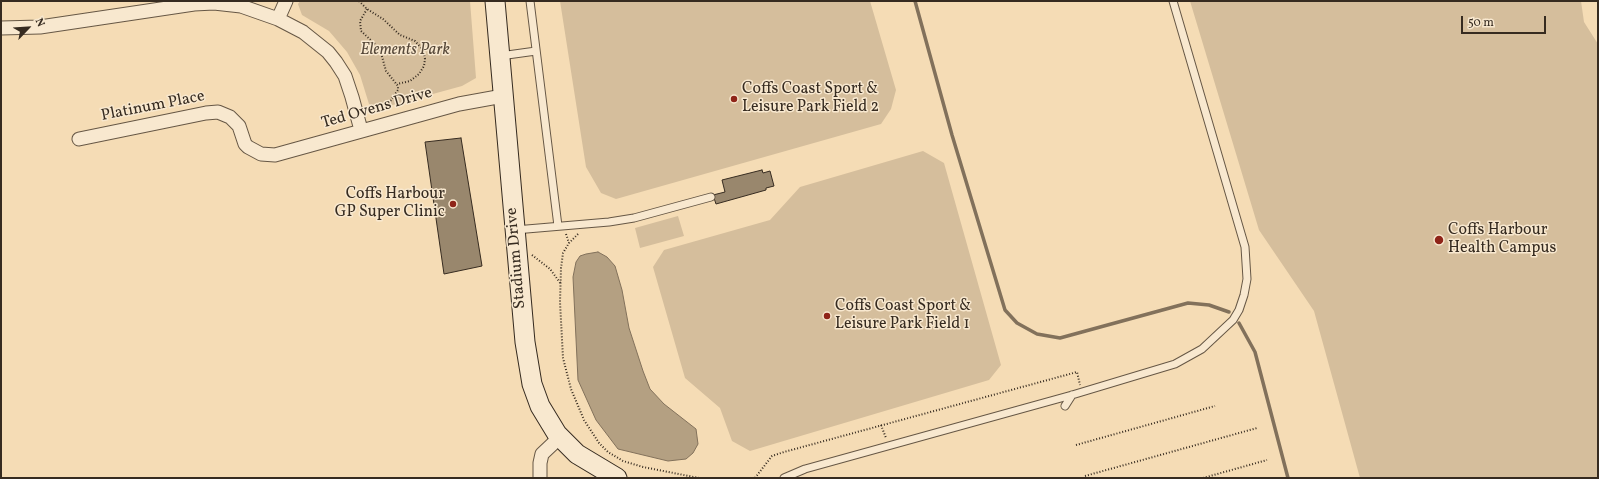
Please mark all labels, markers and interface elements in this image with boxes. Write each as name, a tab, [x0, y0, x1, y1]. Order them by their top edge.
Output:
north arrow	[8, 8, 48, 48]
scale bar	[1463, 8, 1548, 34]
text: 50 m	[1468, 15, 1494, 31]
text: N	[31, 16, 48, 30]
park label: Elements Park	[360, 41, 450, 61]
place label: Coffs Coast Sport & Leisure Park Field 2	[742, 80, 879, 118]
street label: Ted Ovens Drive	[319, 84, 435, 134]
street label: Platinum Place	[100, 88, 206, 126]
marker: Coffs Coast Sport & Leisure Park Field 2	[729, 94, 739, 104]
place label: Coffs Harbour GP Super Clinic	[335, 185, 445, 223]
marker: Coffs Harbour GP Super Clinic	[448, 199, 458, 209]
street label: Stadium Drive	[503, 207, 531, 309]
place label: Coffs Harbour Health Campus	[1448, 221, 1556, 259]
marker: Coffs Harbour Health Campus	[1433, 234, 1445, 246]
place label: Coffs Coast Sport & Leisure Park Field 1	[835, 297, 971, 335]
marker: Coffs Coast Sport & Leisure Park Field 1	[822, 311, 832, 321]

